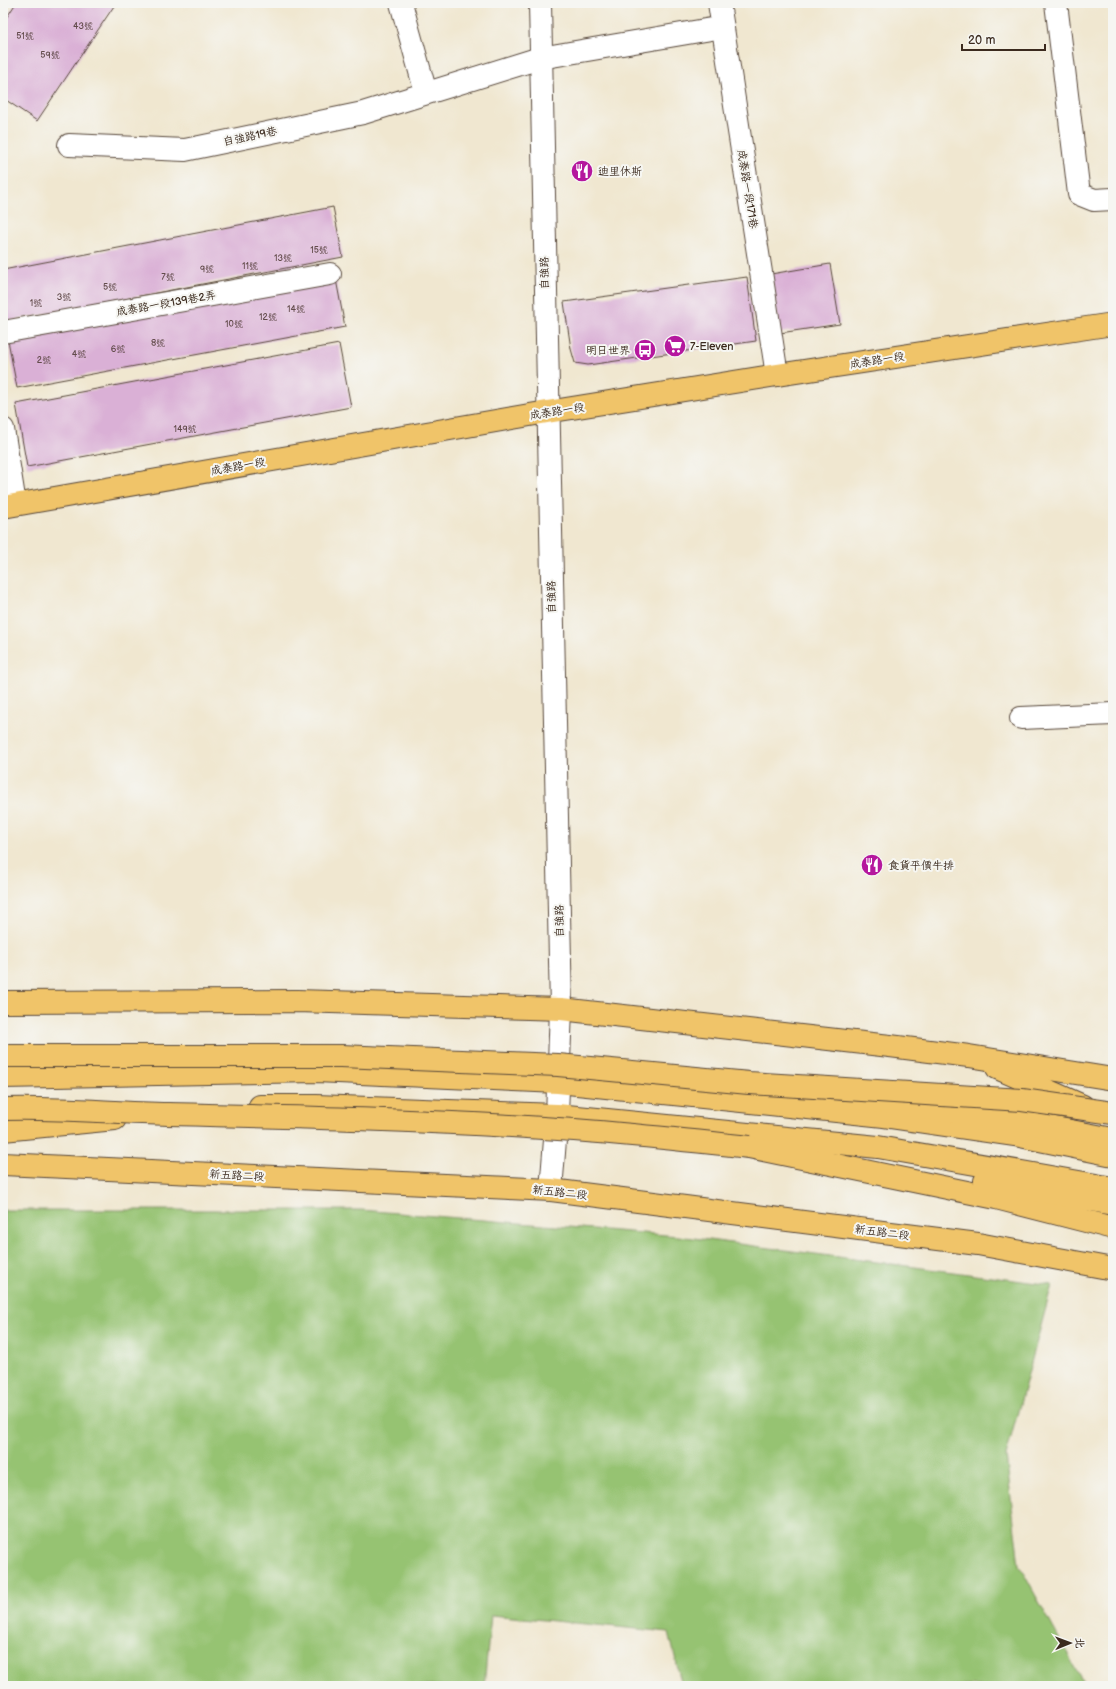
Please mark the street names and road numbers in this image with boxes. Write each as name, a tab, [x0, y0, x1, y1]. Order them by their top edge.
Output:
street label: 自強路19巷	[222, 124, 278, 149]
street label: 成泰路一段171巷	[735, 149, 760, 230]
street label: 自強路	[538, 256, 551, 290]
street label: 成泰路一段139巷2弄	[115, 288, 217, 319]
street label: 成泰路一段	[849, 350, 905, 371]
street label: 成泰路一段	[529, 401, 585, 422]
street label: 成泰路一段	[210, 455, 266, 478]
street label: 自強路	[545, 580, 558, 614]
street label: 自強路	[553, 904, 566, 938]
street label: 新五路二段	[209, 1168, 265, 1183]
street label: 新五路二段	[532, 1183, 588, 1202]
street label: 新五路二段	[854, 1223, 910, 1242]

